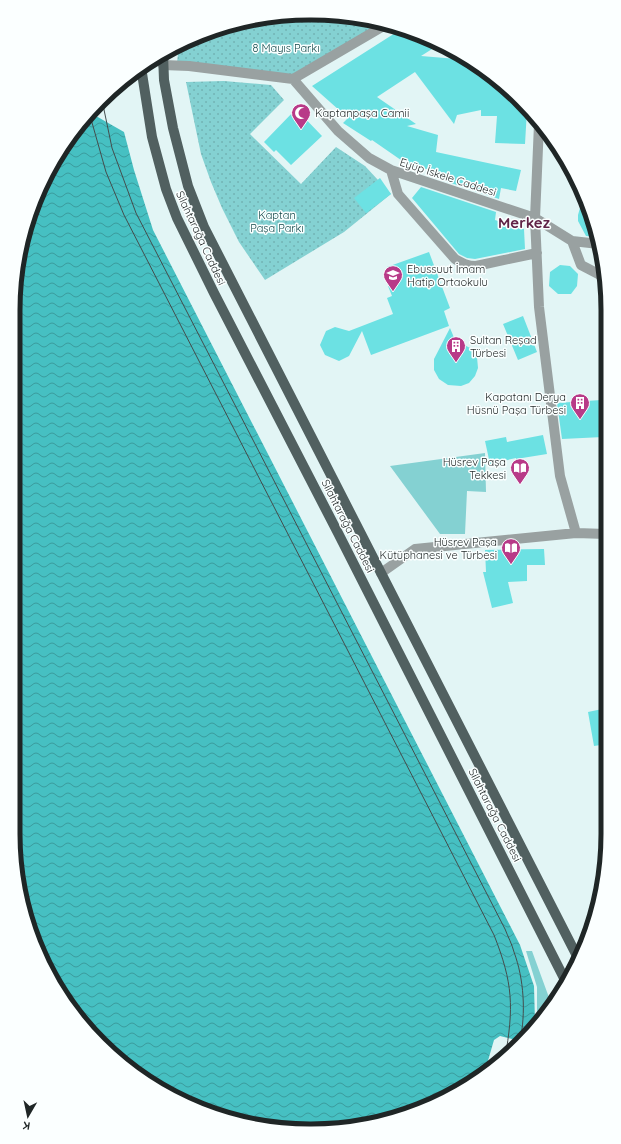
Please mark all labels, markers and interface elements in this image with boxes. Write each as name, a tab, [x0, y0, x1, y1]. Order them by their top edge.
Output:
park label: 8 Mayıs Parkı	[252, 41, 320, 55]
mosque icon: Kaptanpaşa Camii	[290, 102, 312, 130]
place label: Kaptanpaşa Camii	[315, 106, 409, 120]
street label: Eyüp İskele Caddesi	[398, 155, 498, 199]
street label: Silahtarağa Caddesi	[173, 189, 229, 287]
park label: Kaptan Paşa Parkı	[250, 208, 304, 235]
district label: Merkez	[498, 213, 550, 232]
place label: Ebussuut İmam Hatip Ortaokulu	[407, 262, 488, 289]
school or university icon: Ebussuut İmam Hatip Ortaokulu	[382, 264, 404, 292]
place label: Sultan Reşad Türbesi	[470, 333, 537, 360]
building icon: Sultan Reşad Türbesi	[445, 335, 467, 363]
place label: Kapatanı Derya Hüsnü Paşa Türbesi	[467, 390, 566, 417]
building icon: Kapatanı Derya Hüsnü Paşa Türbesi	[569, 392, 591, 420]
place label: Hüsrev Paşa Tekkesi	[443, 455, 506, 482]
library icon: Hüsrev Paşa Tekkesi	[509, 457, 531, 485]
street label: Silahtarağa Caddesi	[318, 477, 378, 575]
place label: Hüsrev Paşa Kütüphanesi ve Türbesi	[380, 535, 497, 562]
library icon: Hüsrev Paşa Kütüphanesi ve Türbesi	[500, 537, 522, 565]
street label: Silahtarağa Caddesi	[465, 766, 525, 864]
north arrow	[8, 1096, 48, 1136]
text: K	[22, 1118, 31, 1133]

